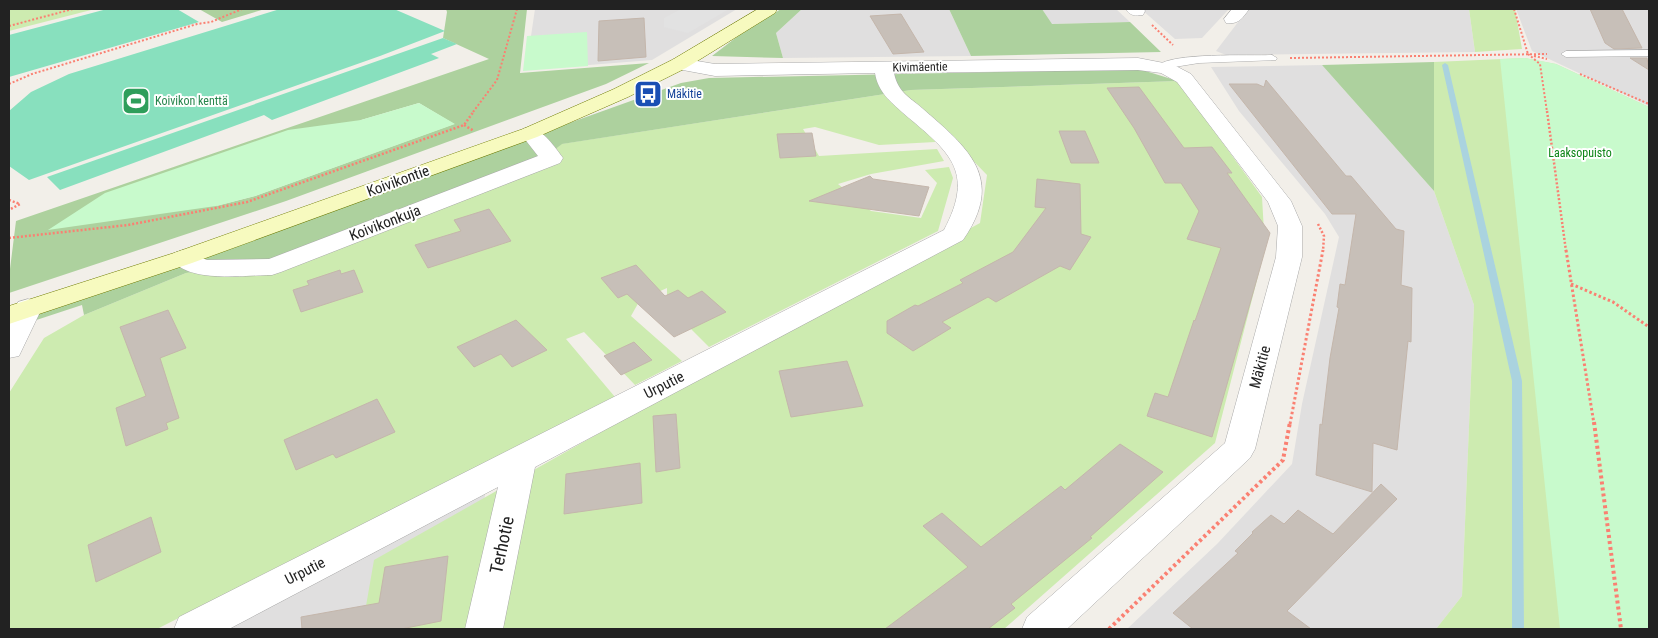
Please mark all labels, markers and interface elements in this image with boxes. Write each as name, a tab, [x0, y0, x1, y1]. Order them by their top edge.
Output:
street label: Kivimäentie	[892, 60, 948, 74]
bus stop icon: Mäkitie	[633, 79, 663, 109]
sports icon: Koivikon kenttä	[121, 86, 151, 116]
place label: Mäkitie	[667, 87, 702, 101]
place label: Koivikon kenttä	[155, 94, 228, 108]
park label: Laaksopuisto	[1548, 146, 1612, 160]
street label: Koivikontie	[364, 161, 432, 201]
street label: Koivikonkuja	[347, 201, 423, 245]
street label: Mäkitie	[1246, 344, 1274, 390]
street label: Urputie	[641, 367, 687, 403]
street label: Terhotie	[485, 514, 518, 575]
street label: Urputie	[282, 553, 328, 589]

